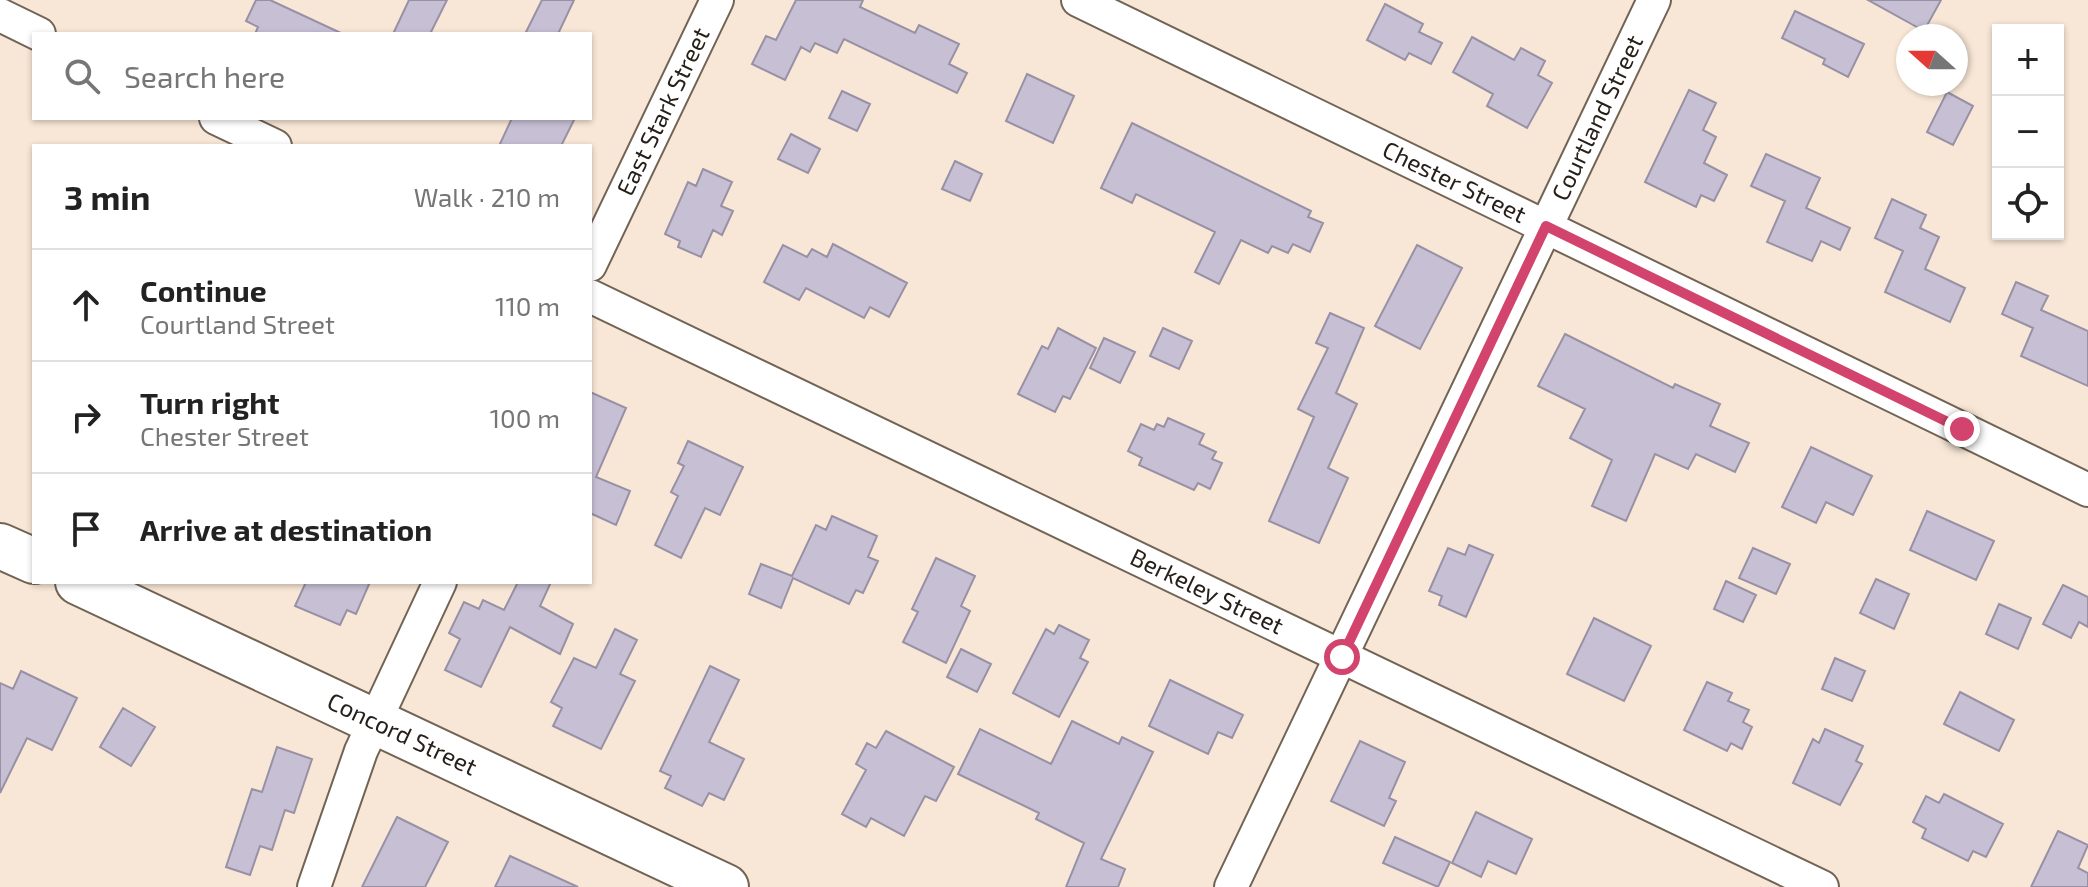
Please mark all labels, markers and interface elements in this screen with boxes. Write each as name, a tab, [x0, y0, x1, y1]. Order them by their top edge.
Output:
street label: East Stark Street	[610, 22, 715, 200]
north arrow	[1896, 24, 1968, 96]
map controls	[1992, 24, 2064, 240]
button: +	[1992, 24, 2064, 96]
street label: Courtland Street	[1545, 30, 1648, 205]
search box	[32, 32, 592, 120]
icon: search	[60, 54, 104, 98]
text: Search here	[124, 58, 285, 94]
button: −	[1992, 96, 2064, 168]
street label: Chester Street	[1378, 134, 1531, 228]
button: locate	[1992, 168, 2064, 240]
text: 3 min	[64, 176, 150, 217]
text: Walk · 210 m	[414, 181, 560, 212]
text: Continue	[140, 272, 267, 308]
icon: ahead	[64, 283, 108, 327]
text: 110 m	[495, 290, 560, 321]
text: Courtland Street	[140, 308, 335, 339]
text: Turn right	[140, 384, 280, 420]
icon: right	[64, 395, 108, 439]
text: 100 m	[490, 402, 560, 433]
route end	[1944, 411, 1980, 447]
text: Chester Street	[140, 420, 309, 451]
icon: arrive	[64, 507, 108, 551]
text: Arrive at destination	[140, 511, 432, 547]
street label: Berkeley Street	[1126, 541, 1289, 640]
route start	[1324, 639, 1360, 675]
street label: Concord Street	[323, 686, 482, 781]

